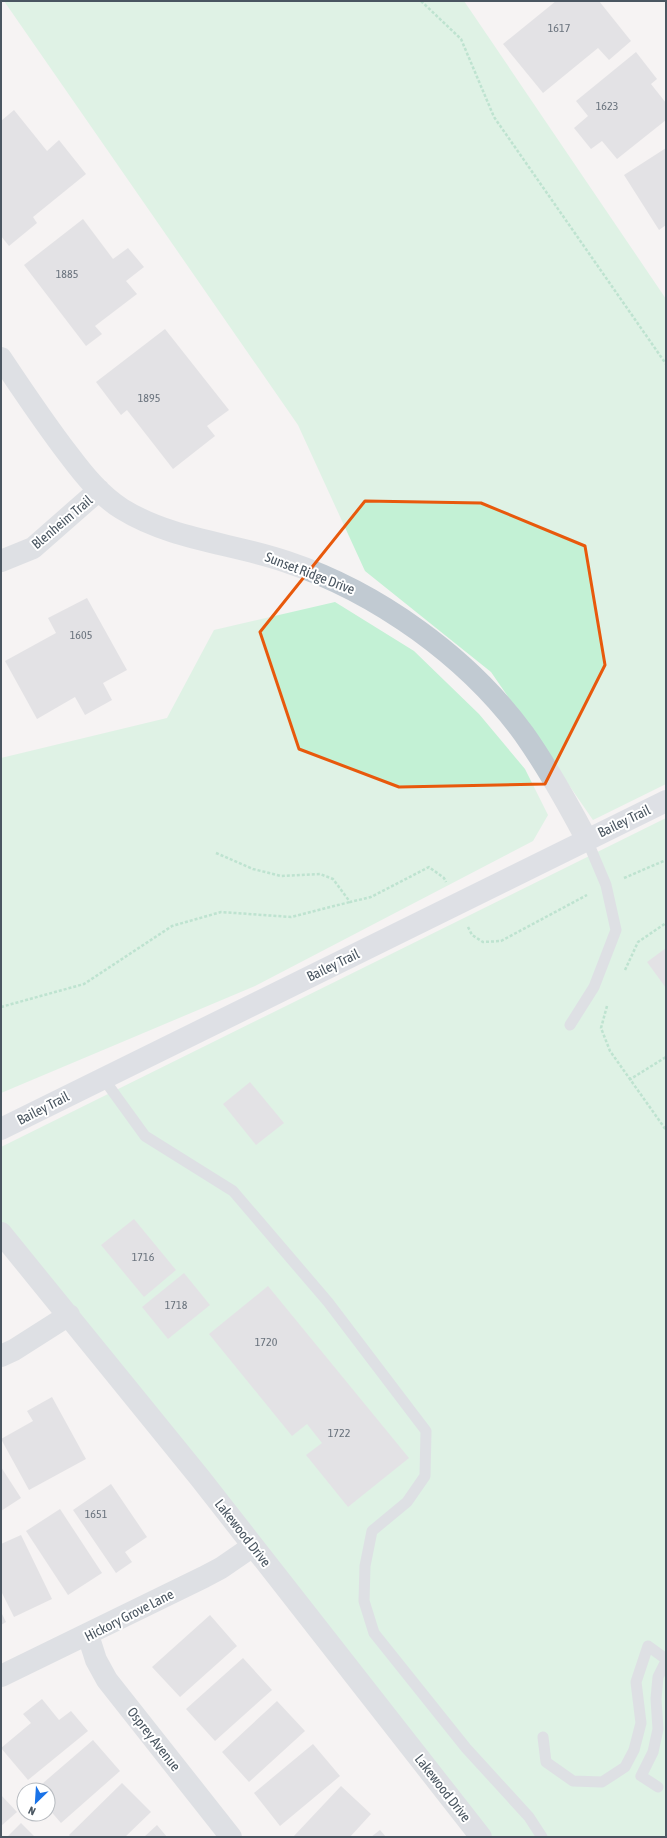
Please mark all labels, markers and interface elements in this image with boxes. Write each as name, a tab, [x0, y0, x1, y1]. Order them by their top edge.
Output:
house number: 1617	[548, 21, 571, 35]
house number: 1623	[596, 99, 618, 113]
house number: 1885	[56, 267, 78, 281]
house number: 1895	[138, 391, 160, 405]
street label: Blenheim Trail	[28, 492, 96, 552]
street label: Sunset Ridge Drive	[263, 549, 357, 597]
house number: 1605	[70, 628, 92, 642]
street label: Bailey Trail	[595, 801, 653, 841]
street label: Bailey Trail	[304, 945, 362, 985]
street label: Bailey Trail	[14, 1088, 72, 1128]
house number: 1716	[132, 1250, 155, 1264]
house number: 1718	[165, 1298, 188, 1312]
house number: 1720	[255, 1335, 278, 1349]
house number: 1722	[328, 1426, 350, 1440]
street label: Lakewood Drive	[212, 1496, 274, 1570]
house number: 1651	[85, 1507, 108, 1521]
street label: Hickory Grove Lane	[82, 1586, 176, 1644]
street label: Osprey Avenue	[124, 1704, 184, 1774]
street label: Lakewood Drive	[412, 1751, 474, 1825]
north arrow	[16, 1782, 56, 1822]
text: N	[26, 1804, 37, 1818]

